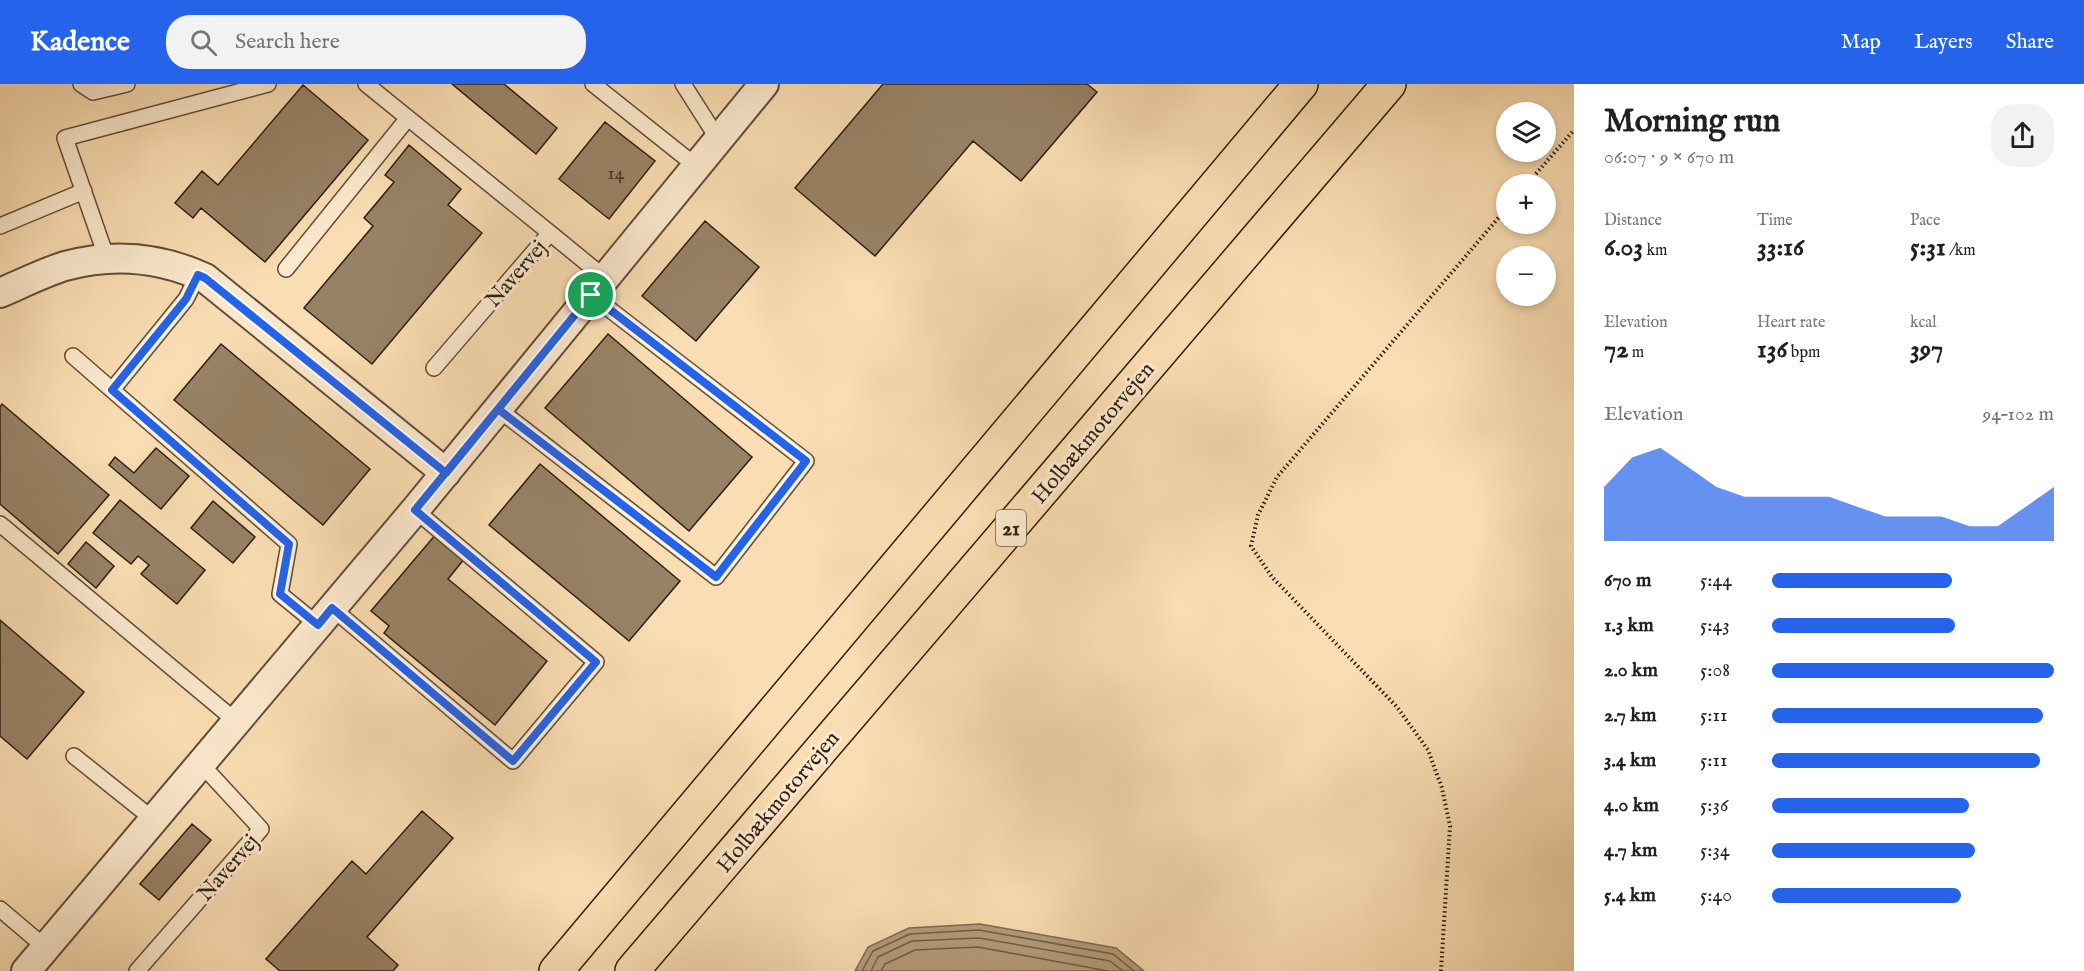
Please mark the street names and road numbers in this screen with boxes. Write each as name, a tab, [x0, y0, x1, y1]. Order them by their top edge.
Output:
street label: Navervej	[480, 235, 553, 314]
street label: Holbækmotorvejen	[1026, 356, 1161, 510]
road number: 21	[996, 510, 1026, 546]
street label: Holbækmotorvejen	[711, 725, 846, 879]
street label: Navervej	[192, 829, 265, 908]

